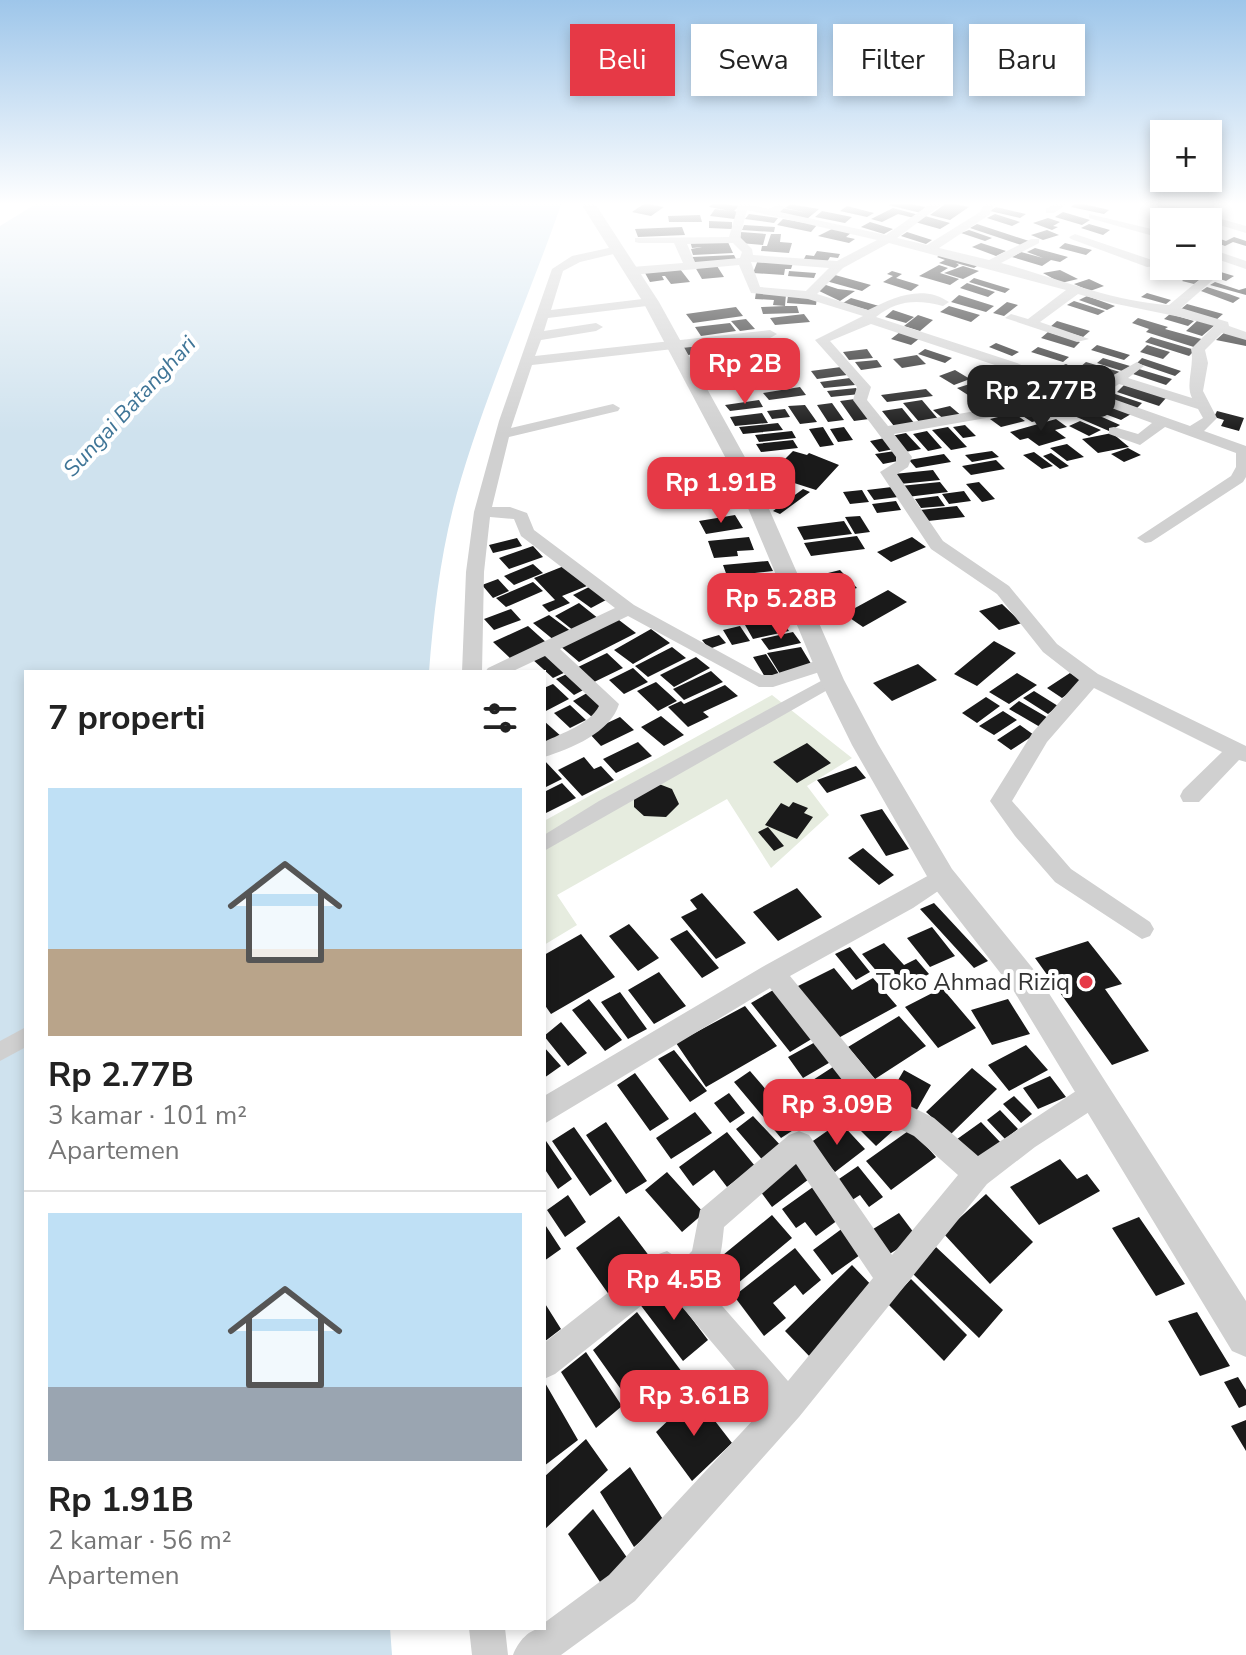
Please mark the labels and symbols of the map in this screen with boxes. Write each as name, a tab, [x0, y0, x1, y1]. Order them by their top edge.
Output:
water label: Sungai Batanghari	[57, 329, 203, 484]
pin: Rp 2B	[689, 338, 801, 406]
pin: Rp 2.77B	[958, 365, 1124, 433]
pin: Rp 1.91B	[638, 457, 804, 525]
pin: Rp 5.28B	[698, 573, 864, 641]
place label: Toko Ahmad Riziq	[876, 966, 1070, 998]
marker: Toko Ahmad Riziq	[1077, 973, 1095, 991]
pin: Rp 3.09B	[754, 1079, 920, 1147]
pin: Rp 4.5B	[600, 1254, 748, 1322]
pin: Rp 3.61B	[611, 1370, 777, 1438]

